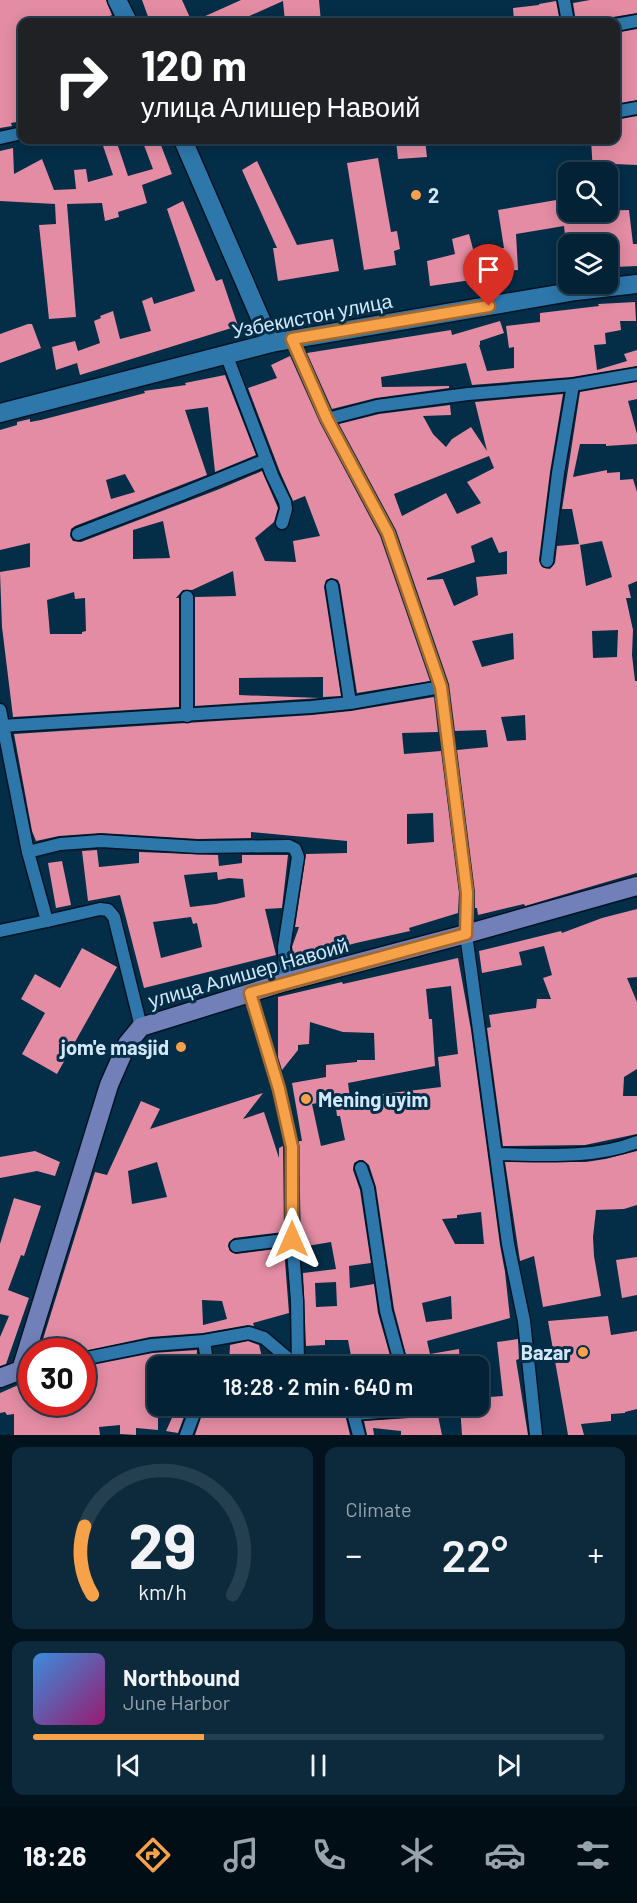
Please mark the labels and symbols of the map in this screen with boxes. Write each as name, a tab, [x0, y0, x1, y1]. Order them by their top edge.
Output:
place label: 2	[428, 183, 439, 207]
marker: 2	[409, 188, 423, 202]
pin	[463, 244, 514, 306]
street label: Узбекистон улица	[230, 288, 395, 342]
street label: улица Алишер Навоий	[145, 932, 351, 1012]
place label: jom'e masjid	[59, 1035, 169, 1059]
marker: jom'e masjid	[174, 1040, 188, 1054]
place label: Mening uyim	[318, 1087, 428, 1111]
marker: Mening uyim	[299, 1092, 313, 1106]
position arrow	[260, 1207, 324, 1271]
speed limit sign: 30	[18, 1338, 96, 1416]
place label: Bazar	[521, 1340, 571, 1364]
marker: Bazar	[576, 1345, 590, 1359]

